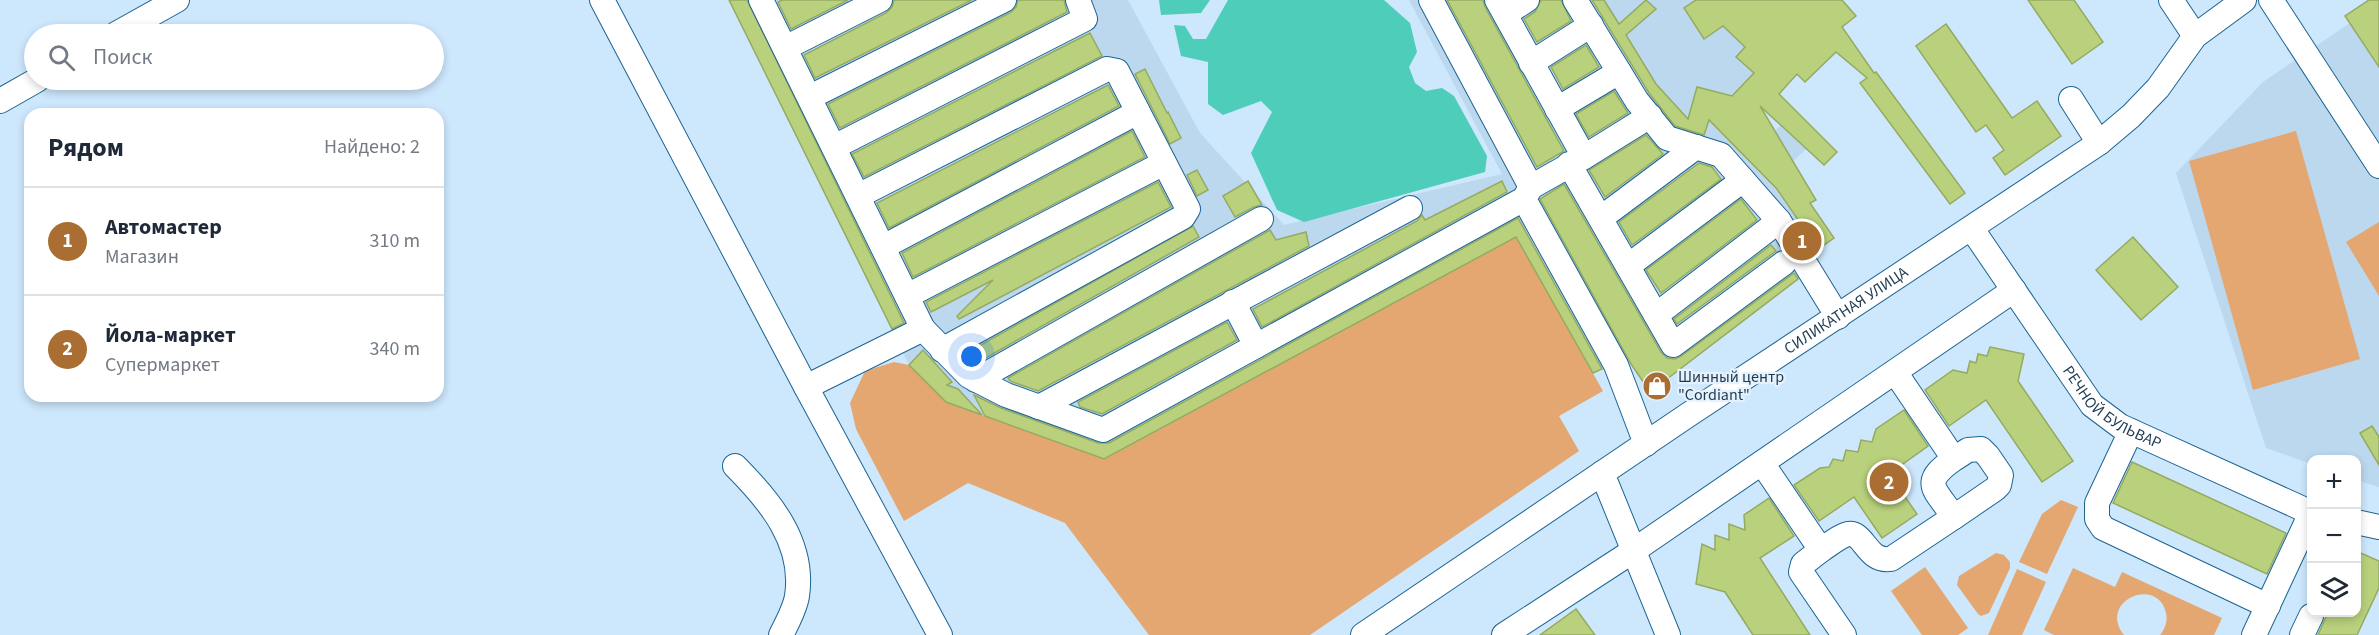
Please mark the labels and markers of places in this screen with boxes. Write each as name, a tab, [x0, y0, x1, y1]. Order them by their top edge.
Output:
pin: 1	[1782, 218, 1822, 264]
place label: Шинный центр "Cordiant"	[1678, 366, 1784, 406]
shop icon: Шинный центр "Cordiant"	[1641, 370, 1673, 402]
pin: 2	[1870, 460, 1908, 504]

